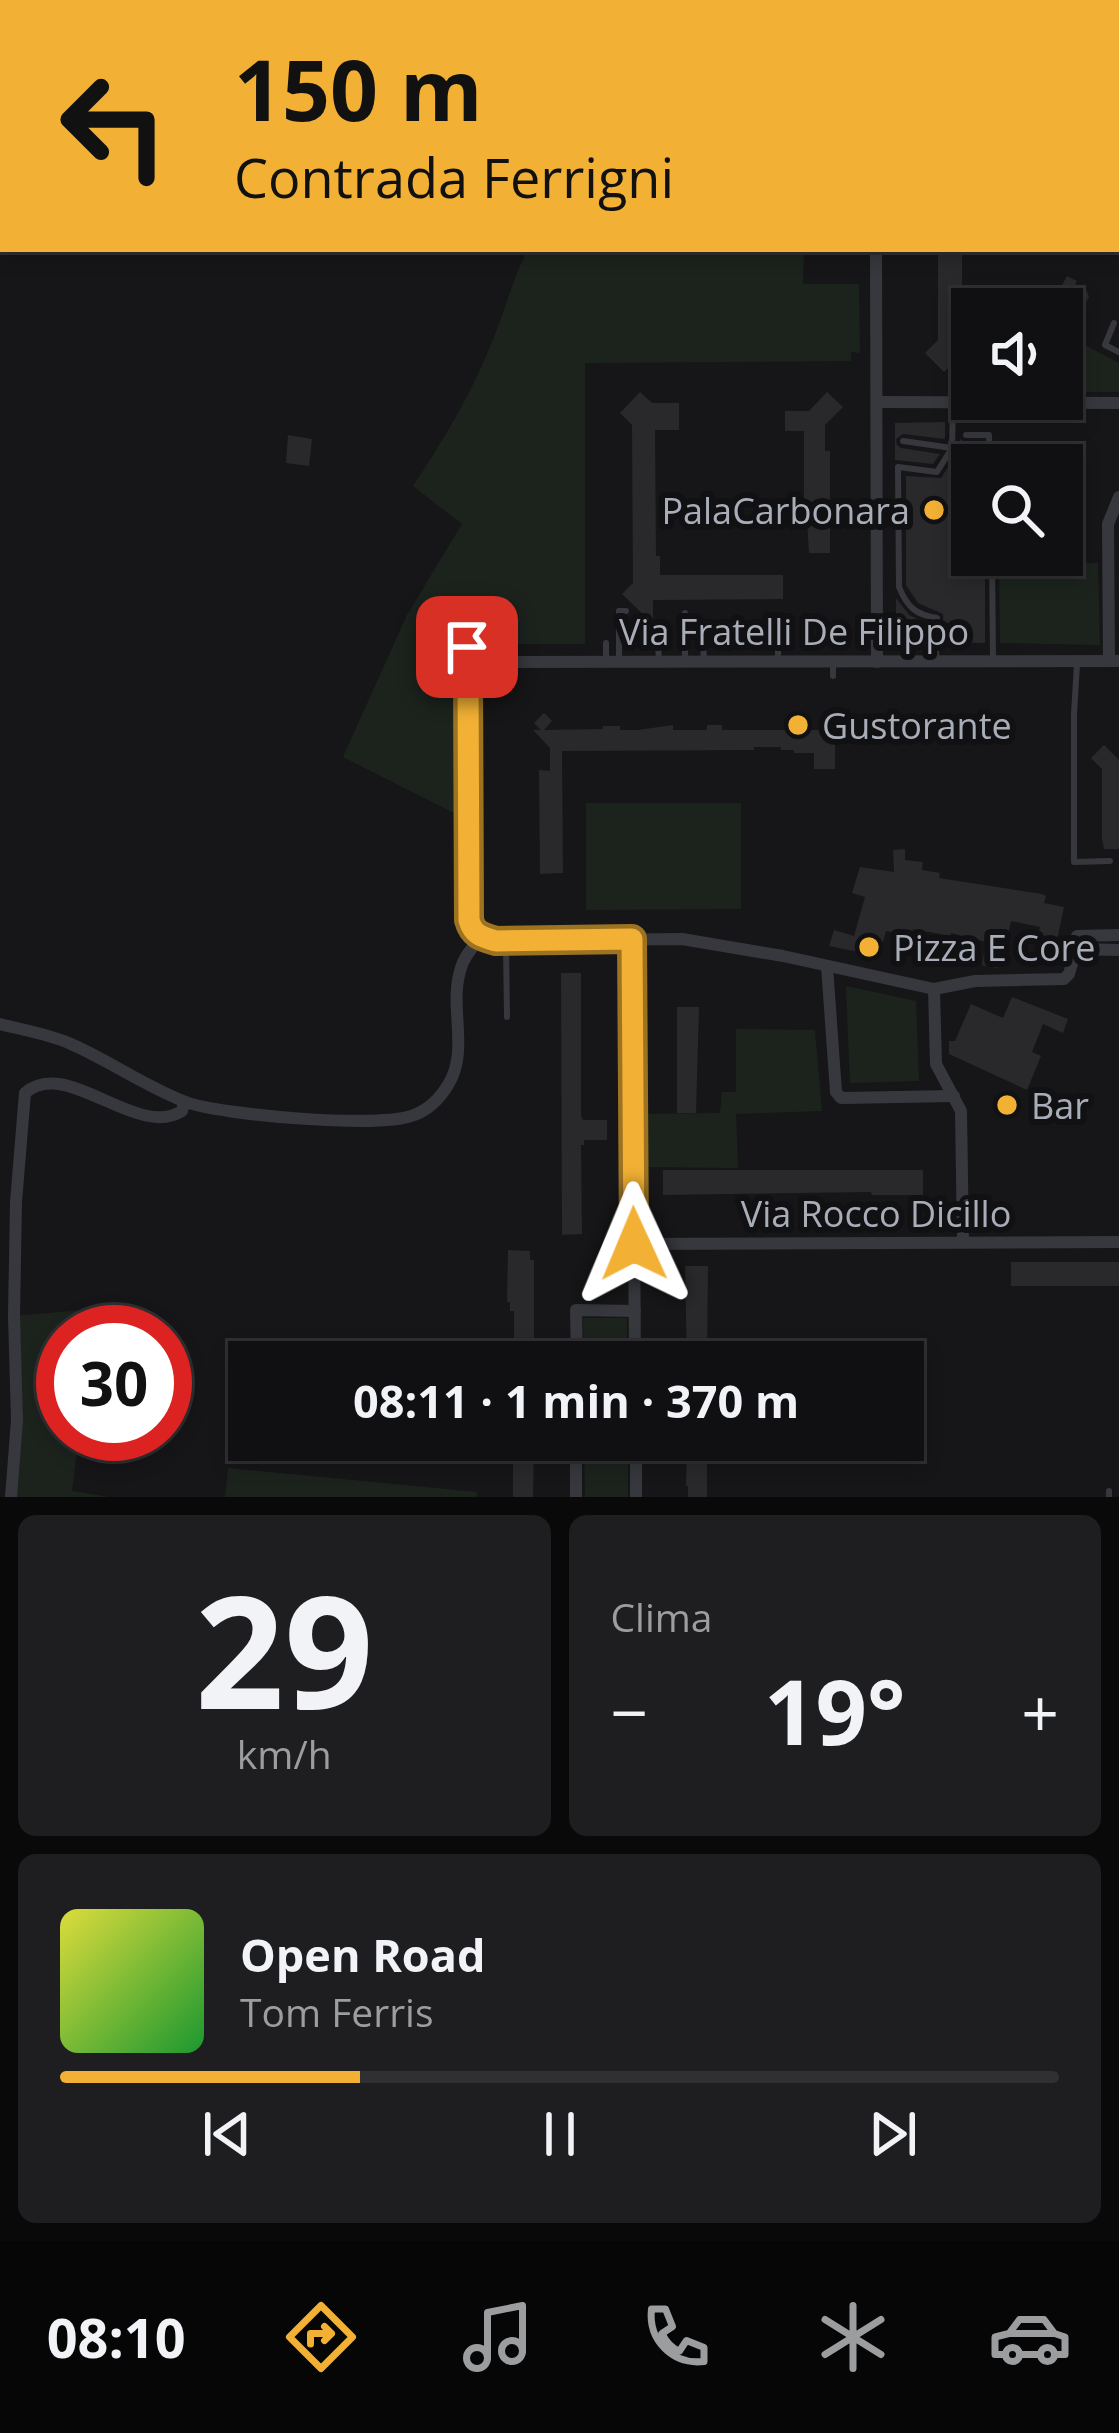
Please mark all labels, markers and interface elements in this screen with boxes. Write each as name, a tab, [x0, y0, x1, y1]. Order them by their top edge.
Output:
text: 150 m	[234, 31, 482, 146]
icon: left	[36, 48, 192, 204]
text: Contrada Ferrigni	[234, 140, 674, 214]
map controls	[951, 288, 1083, 576]
button: sound	[951, 288, 1083, 420]
button: search	[951, 444, 1083, 576]
place label: PalaCarbonara	[661, 486, 910, 535]
marker: PalaCarbonara	[921, 497, 947, 523]
pin	[416, 596, 518, 698]
street label: Via Fratelli De Filippo	[619, 607, 969, 656]
icon: arrive	[434, 614, 500, 680]
place label: Gustorante	[822, 701, 1012, 750]
marker: Gustorante	[785, 712, 811, 738]
place label: Pizza E Core	[893, 923, 1095, 972]
marker: Pizza E Core	[856, 934, 882, 960]
place label: Bar	[1031, 1081, 1089, 1130]
marker: Bar	[994, 1092, 1020, 1118]
position arrow	[571, 1181, 697, 1307]
street label: Via Rocco Dicillo	[741, 1189, 1011, 1238]
speed limit sign: 30	[36, 1305, 192, 1461]
text: 08:11 · 1 min · 370 m	[353, 1370, 799, 1431]
text: 29	[195, 1542, 373, 1755]
text: Clima	[611, 1590, 713, 1643]
text: 19°	[764, 1649, 905, 1771]
text: −	[611, 1666, 648, 1756]
text: +	[1021, 1666, 1059, 1756]
text: km/h	[237, 1727, 332, 1780]
text: Open Road	[240, 1924, 485, 1985]
text: Tom Ferris	[240, 1985, 434, 2038]
icon: previous	[194, 2101, 260, 2167]
icon: pause	[527, 2101, 593, 2167]
icon: next	[860, 2101, 926, 2167]
icon: directions	[279, 2295, 363, 2379]
icon: music	[456, 2295, 540, 2379]
icon: phone	[634, 2295, 718, 2379]
icon: climate	[811, 2295, 895, 2379]
icon: car	[988, 2295, 1072, 2379]
text: 08:10	[47, 2300, 186, 2374]

